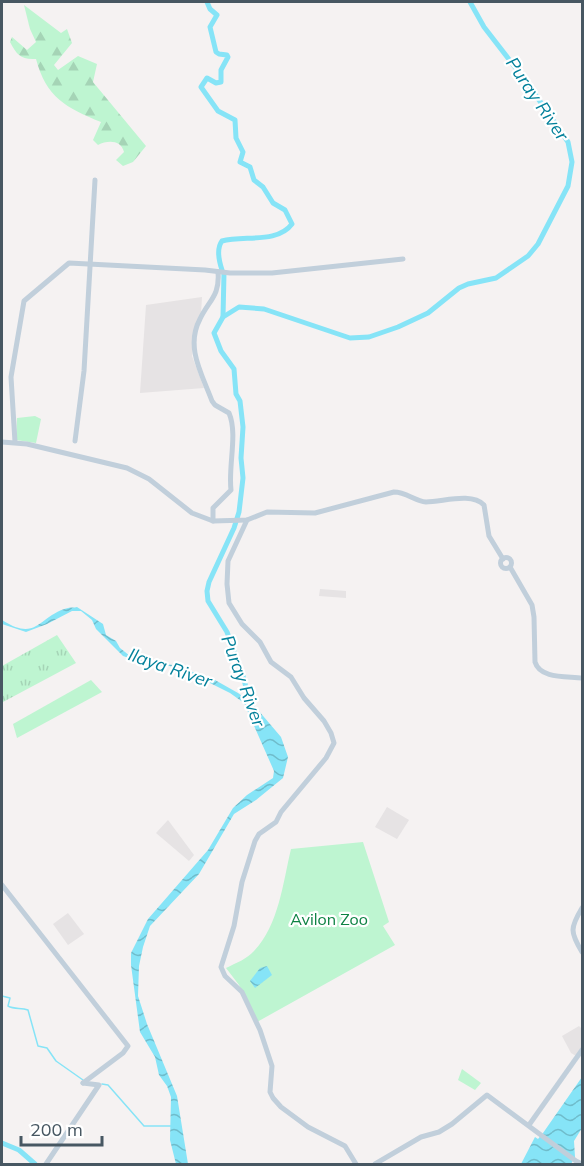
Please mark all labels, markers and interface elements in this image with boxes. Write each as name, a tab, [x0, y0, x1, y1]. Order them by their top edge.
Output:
water label: Puray River	[501, 53, 575, 146]
water label: Puray River	[216, 632, 271, 731]
water label: Ilaya River	[125, 642, 216, 693]
park label: Avilon Zoo	[290, 909, 368, 929]
scale bar	[21, 1109, 102, 1147]
text: 200 m	[30, 1118, 83, 1141]

